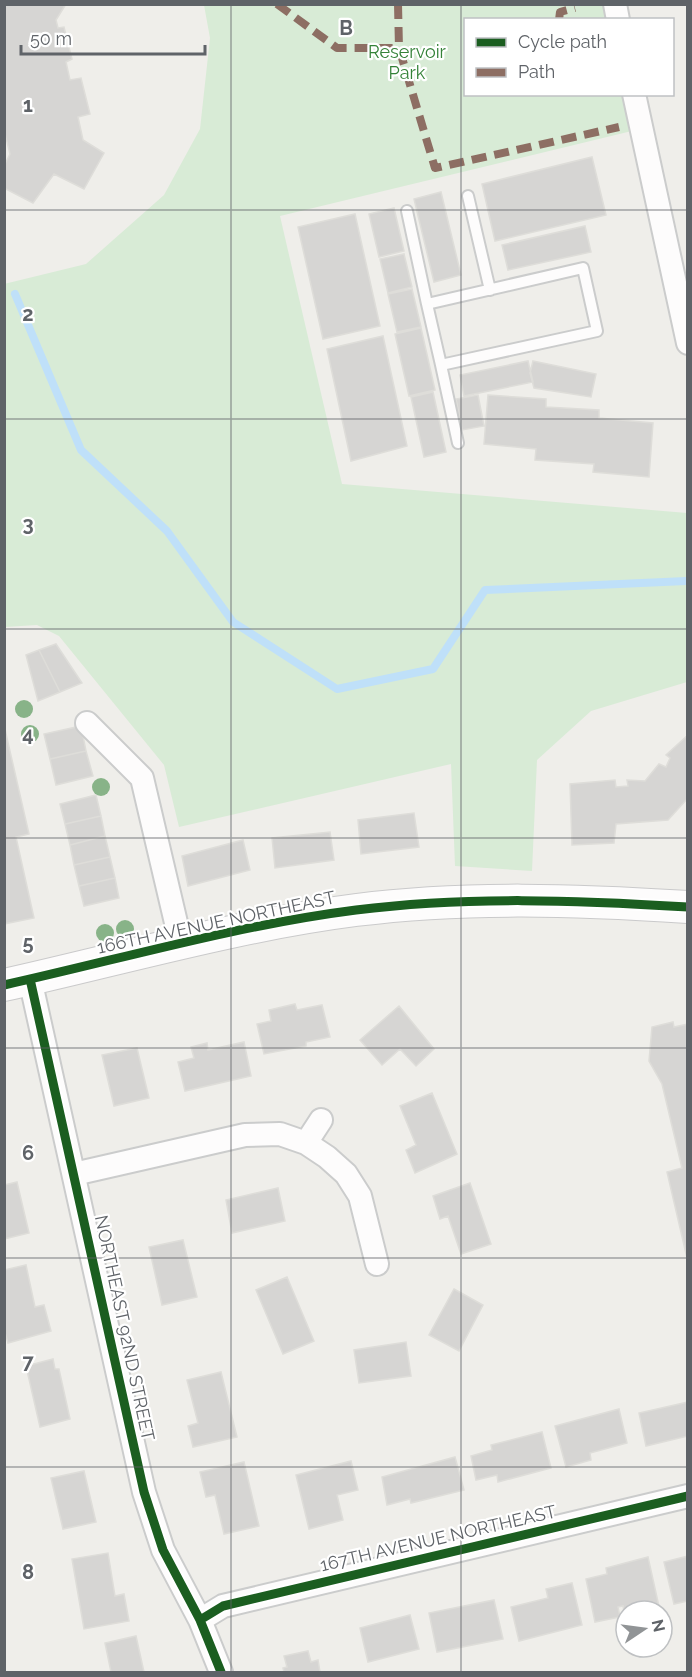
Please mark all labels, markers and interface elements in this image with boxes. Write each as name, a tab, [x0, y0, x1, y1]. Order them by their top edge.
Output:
text: B	[339, 16, 353, 40]
scale bar	[21, 18, 206, 56]
legend	[464, 18, 674, 96]
text: 50 m	[30, 28, 72, 49]
text: Cycle path	[518, 31, 607, 52]
park label: Reservoir Park	[368, 41, 447, 83]
text: Path	[518, 61, 555, 82]
text: 1	[23, 93, 33, 117]
text: 2	[22, 302, 34, 326]
text: 3	[22, 512, 34, 536]
text: 4	[22, 722, 34, 746]
street label: 166TH AVENUE NORTHEAST	[95, 886, 337, 958]
text: 5	[22, 931, 34, 955]
text: 6	[22, 1141, 34, 1165]
street label: NORTHEAST 92ND STREET	[91, 1213, 159, 1443]
text: 7	[22, 1350, 34, 1374]
street label: 167TH AVENUE NORTHEAST	[318, 1501, 558, 1575]
text: 8	[22, 1560, 34, 1584]
north arrow	[614, 1599, 674, 1659]
text: N	[647, 1618, 669, 1634]

